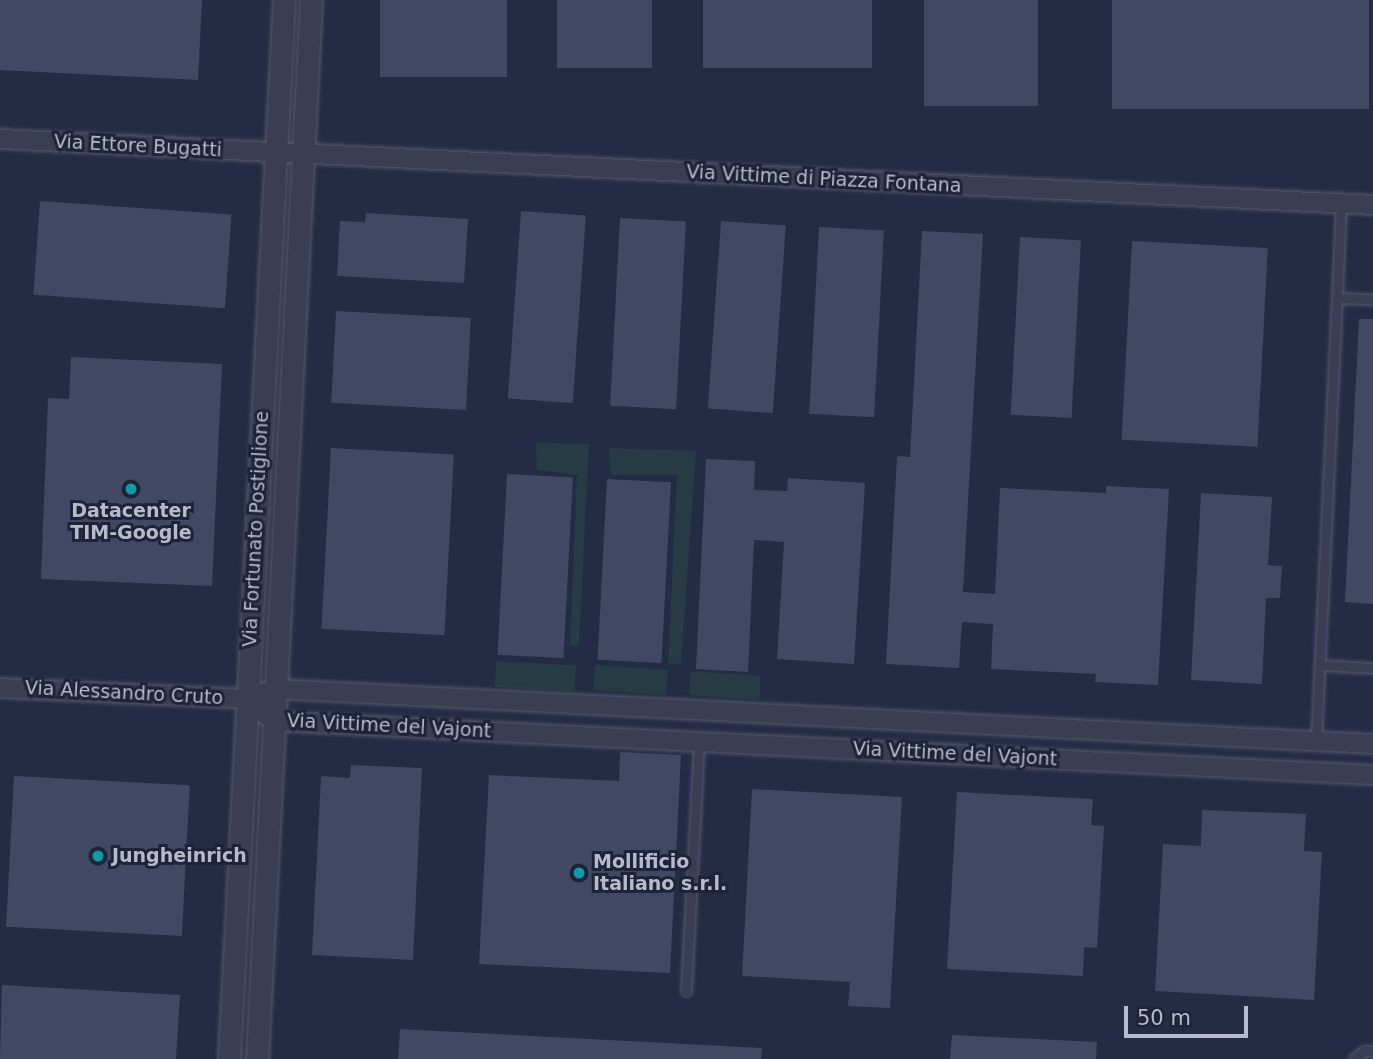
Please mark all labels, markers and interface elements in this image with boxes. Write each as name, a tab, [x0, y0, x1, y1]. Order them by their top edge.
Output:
street label: Via Ettore Bugatti	[53, 130, 223, 162]
street label: Via Vittime di Piazza Fontana	[686, 160, 962, 198]
street label: Via Fortunato Postiglione	[238, 410, 274, 648]
marker: Datacenter TIM-Google	[123, 481, 139, 497]
place label: Datacenter TIM-Google	[70, 500, 192, 544]
street label: Via Alessandro Cruto	[24, 676, 224, 710]
street label: Via Vittime del Vajont	[286, 709, 492, 743]
street label: Via Vittime del Vajont	[852, 737, 1058, 771]
place label: Jungheinrich	[112, 845, 247, 867]
marker: Jungheinrich	[90, 848, 106, 864]
place label: Mollificio Italiano s.r.l.	[593, 851, 727, 895]
marker: Mollificio Italiano s.r.l.	[571, 865, 587, 881]
scale bar	[1128, 992, 1252, 1036]
text: 50 m	[1137, 1006, 1191, 1030]

